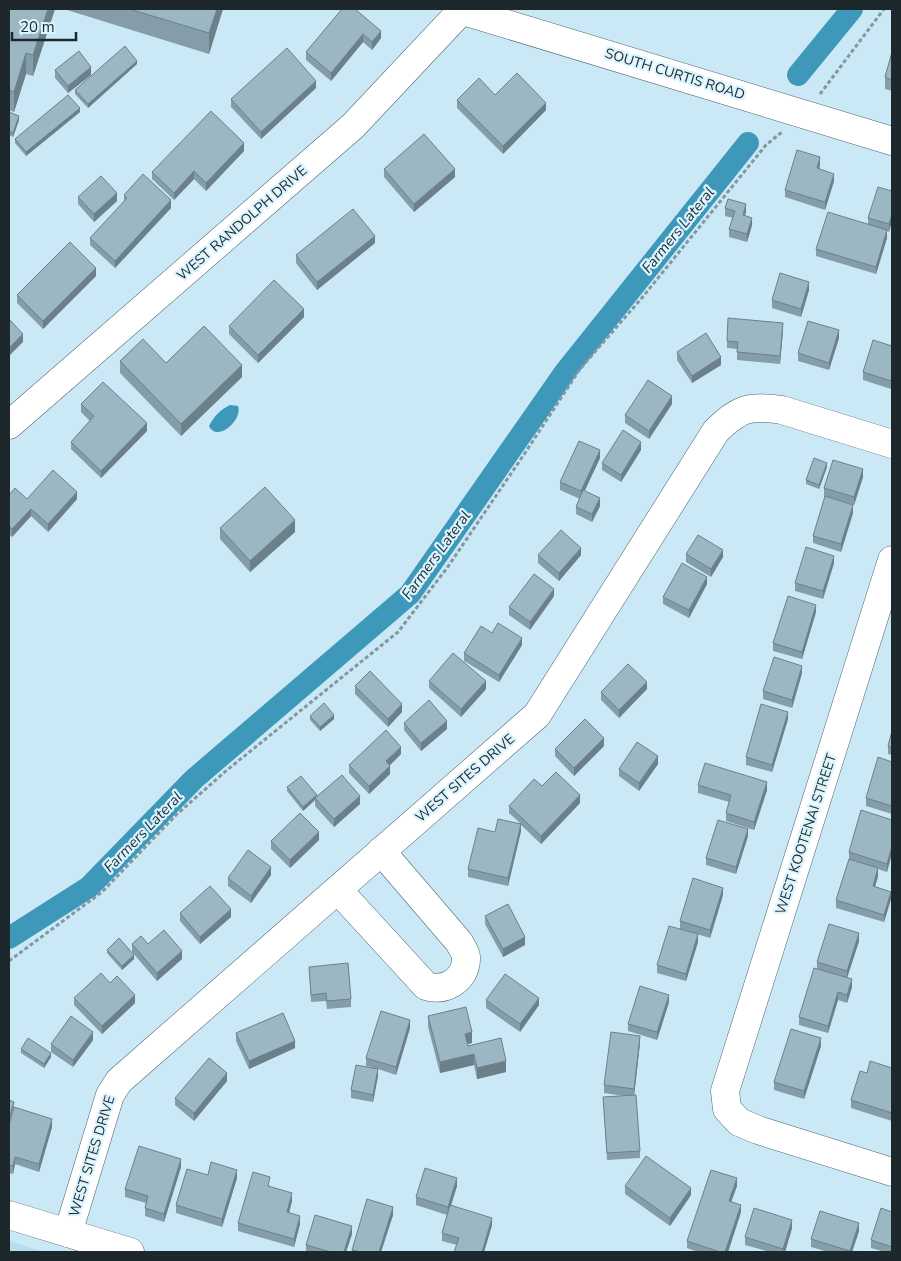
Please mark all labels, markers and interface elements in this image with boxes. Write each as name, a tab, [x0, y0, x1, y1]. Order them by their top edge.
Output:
scale bar	[12, 10, 76, 42]
text: 20 m	[20, 17, 55, 37]
street label: SOUTH CURTIS ROAD	[603, 44, 747, 104]
street label: WEST RANDOLPH DRIVE	[173, 161, 311, 285]
water label: Farmers Lateral	[637, 183, 719, 277]
water label: Farmers Lateral	[397, 506, 475, 604]
street label: WEST SITES DRIVE	[411, 730, 519, 826]
street label: WEST KOOTENAI STREET	[771, 751, 841, 917]
water label: Farmers Lateral	[99, 787, 187, 877]
street label: WEST SITES DRIVE	[65, 1093, 119, 1219]

